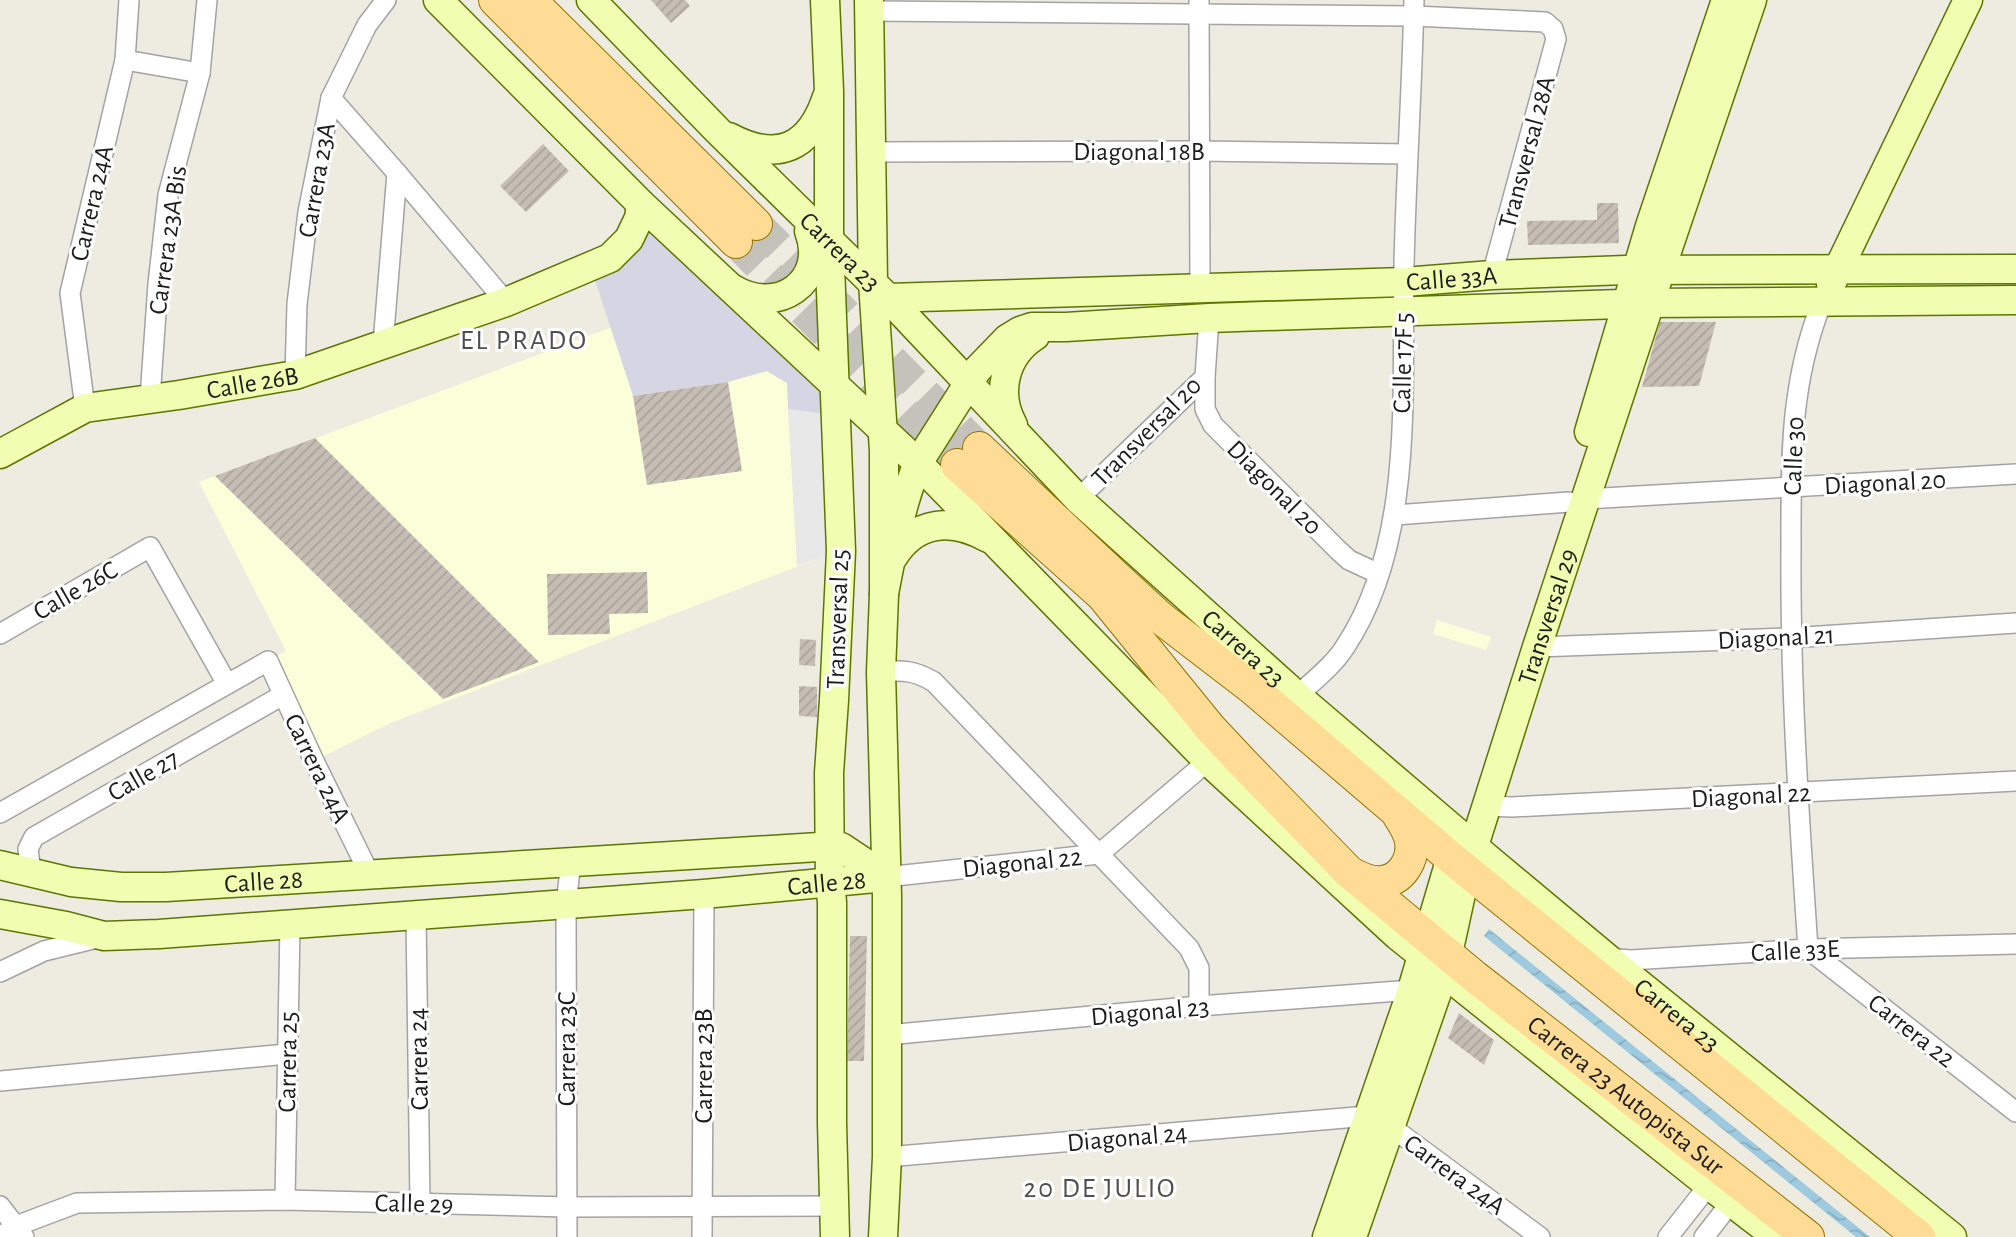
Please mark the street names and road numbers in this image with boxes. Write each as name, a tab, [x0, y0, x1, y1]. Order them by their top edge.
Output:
street label: Transversal 28A	[1494, 73, 1560, 231]
street label: Carrera 23A	[294, 121, 340, 240]
street label: Diagonal 18B	[1073, 139, 1205, 165]
street label: Carrera 24A	[66, 143, 118, 264]
street label: Carrera 23A Bis	[145, 164, 191, 316]
street label: Carrera 23	[795, 207, 885, 297]
street label: Calle 33A	[1405, 263, 1498, 296]
street label: Calle 17F 5	[1389, 312, 1417, 414]
street label: Calle 26B	[205, 363, 300, 404]
street label: Transversal 20	[1087, 372, 1206, 491]
street label: Calle 30	[1780, 416, 1808, 496]
street label: Diagonal 20	[1222, 435, 1327, 540]
street label: Diagonal 20	[1823, 467, 1947, 499]
street label: Transversal 29	[1514, 545, 1582, 688]
street label: Transversal 25	[823, 549, 853, 689]
street label: Calle 26C	[29, 557, 122, 625]
street label: Carrera 23	[1197, 605, 1289, 692]
street label: Diagonal 21	[1717, 622, 1835, 654]
street label: Carrera 24A	[280, 710, 355, 827]
street label: Calle 27	[104, 745, 184, 806]
street label: Diagonal 22	[1690, 780, 1812, 812]
street label: Diagonal 22	[961, 844, 1083, 882]
street label: Calle 28	[223, 867, 304, 897]
street label: Calle 28	[786, 867, 867, 900]
street label: Calle 33E	[1750, 936, 1840, 966]
street label: Carrera 23	[1629, 974, 1724, 1057]
street label: Carrera 22	[1863, 989, 1960, 1073]
street label: Carrera 23C	[554, 992, 580, 1106]
street label: Diagonal 23	[1090, 994, 1210, 1030]
street label: Carrera 24	[405, 1007, 433, 1111]
street label: Carrera 23B	[691, 1009, 717, 1123]
street label: Carrera 25	[274, 1011, 302, 1113]
street label: Carrera 23 Autopista Sur	[1522, 1011, 1729, 1181]
street label: Diagonal 24	[1066, 1120, 1188, 1156]
street label: Carrera 24A	[1399, 1130, 1510, 1220]
street label: Calle 29	[374, 1190, 454, 1218]

